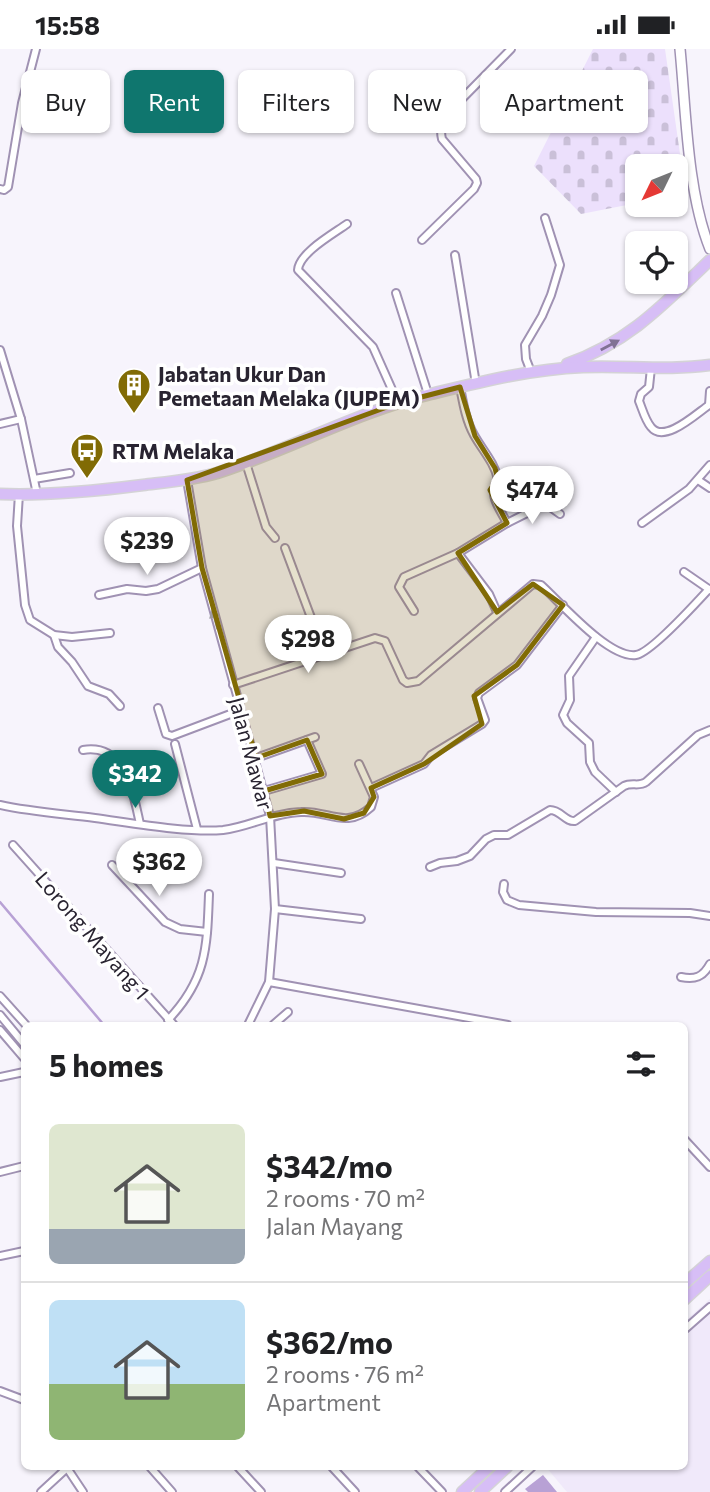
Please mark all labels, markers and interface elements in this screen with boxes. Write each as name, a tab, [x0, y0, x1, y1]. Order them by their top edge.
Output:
text: 15:58	[35, 9, 100, 40]
chip: Buy	[21, 70, 110, 133]
chip: Rent	[124, 70, 224, 133]
chip: Filters	[238, 70, 354, 133]
chip: New	[368, 70, 466, 133]
chip: Apartment	[480, 70, 648, 133]
north arrow	[625, 154, 688, 217]
map controls	[625, 154, 688, 294]
button: locate	[625, 231, 688, 294]
one-way arrow	[600, 339, 620, 351]
place label: Jabatan Ukur Dan Pemetaan Melaka (JUPEM)	[158, 361, 420, 410]
building icon: Jabatan Ukur Dan Pemetaan Melaka (JUPEM)	[115, 366, 153, 415]
bus stop icon: RTM Melaka	[68, 431, 106, 480]
place label: RTM Melaka	[112, 438, 234, 463]
pin: $474	[491, 467, 573, 526]
text: $474	[506, 475, 558, 503]
pin: $239	[106, 517, 188, 577]
text: $239	[120, 526, 174, 554]
one-way arrow	[209, 608, 220, 630]
pin: $298	[267, 615, 349, 675]
text: $298	[281, 624, 335, 652]
street label: Jalan Mawar	[225, 694, 279, 812]
pin: $342	[94, 751, 176, 810]
text: $342	[108, 759, 162, 787]
pin: $362	[118, 839, 200, 898]
text: $362	[132, 847, 186, 875]
street label: Lorong Mayang 1	[31, 866, 155, 1004]
icon: filters	[622, 1045, 660, 1083]
text: 5 homes	[49, 1046, 163, 1083]
text: $342/mo	[266, 1147, 393, 1184]
icon: home	[105, 1152, 189, 1236]
text: 2 rooms · 70 m²	[266, 1184, 425, 1212]
text: Jalan Mayang	[266, 1212, 403, 1240]
text: $362/mo	[266, 1323, 393, 1360]
icon: home	[105, 1328, 189, 1412]
text: 2 rooms · 76 m²	[266, 1360, 424, 1388]
text: Apartment	[266, 1388, 381, 1416]

